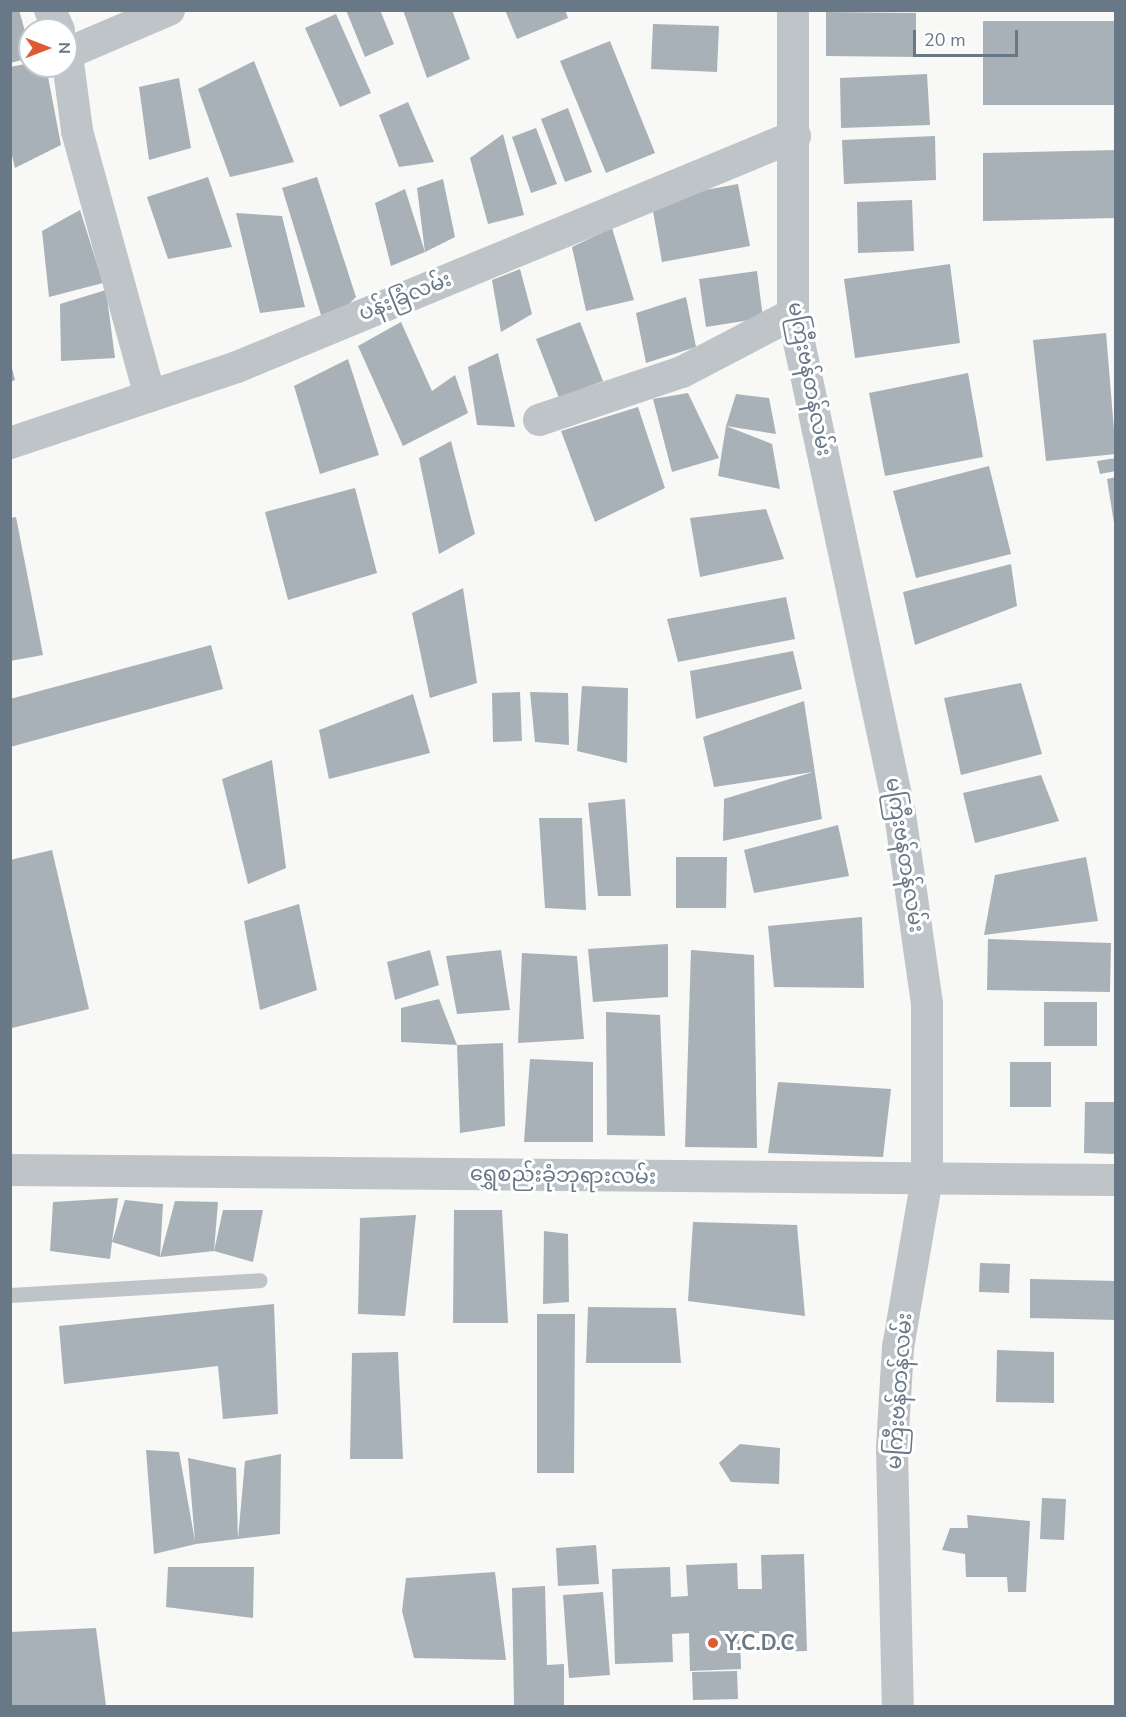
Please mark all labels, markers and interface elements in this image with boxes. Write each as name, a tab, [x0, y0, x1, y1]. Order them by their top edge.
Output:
north arrow	[18, 18, 78, 78]
scale bar	[916, 18, 1021, 56]
text: 20 m	[924, 28, 966, 52]
text: N	[53, 42, 75, 54]
street label: ပန်းခြံလမ်း	[355, 266, 455, 326]
street label: မကြီးဗန်တန်လမ်း	[783, 300, 837, 458]
street label: မကြီးဗန်တန်လမ်း	[880, 776, 930, 934]
street label: ရွှေစည်းခုံဘုရားလမ်း	[470, 1161, 656, 1189]
street label: မကြီးဗန်တန်လမ်း	[881, 1312, 917, 1470]
place label: Y.C.D.C	[725, 1630, 795, 1656]
marker: Y.C.D.C	[706, 1636, 720, 1650]

